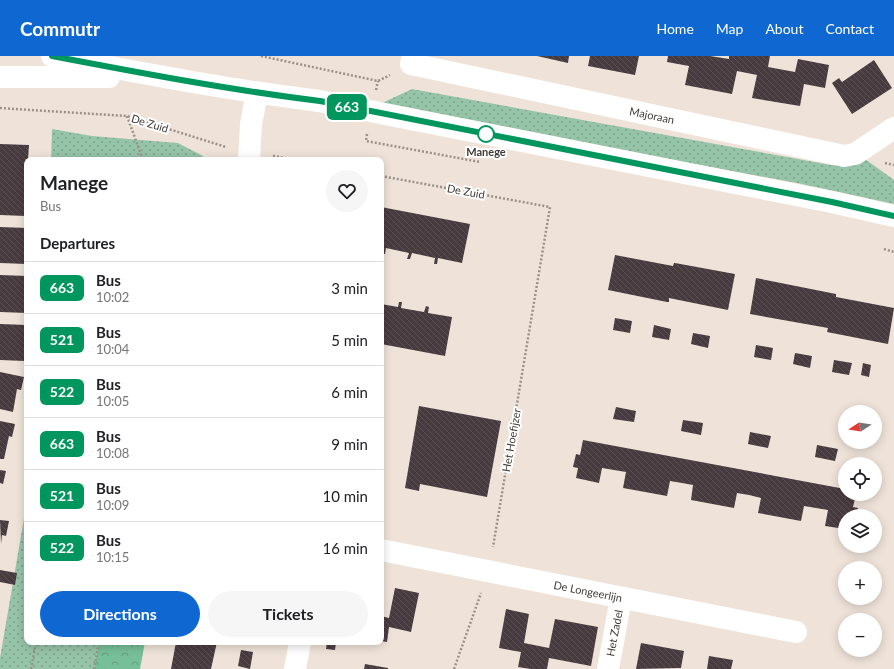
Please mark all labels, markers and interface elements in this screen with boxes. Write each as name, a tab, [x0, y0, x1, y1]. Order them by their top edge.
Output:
text: Commutr	[20, 17, 100, 40]
text: Home	[656, 20, 694, 37]
text: Map	[716, 20, 743, 37]
text: About	[765, 20, 803, 37]
text: Contact	[825, 20, 874, 37]
line badge: 663	[324, 94, 370, 120]
text: 663	[335, 98, 359, 115]
street label: Majoraan	[628, 104, 676, 126]
street label: De Zuid	[130, 111, 170, 135]
marker: Manege	[477, 125, 495, 143]
place label: Manege	[466, 145, 506, 158]
button: heart	[326, 170, 368, 212]
text: Manege	[40, 171, 108, 194]
street label: De Zuid	[446, 181, 486, 201]
text: Bus	[40, 198, 61, 214]
text: Departures	[40, 234, 115, 252]
text: Bus	[96, 271, 121, 289]
text: 663	[50, 279, 74, 296]
text: 3 min	[331, 279, 368, 297]
text: 10:02	[96, 289, 129, 305]
text: Bus	[96, 323, 121, 341]
text: 521	[50, 331, 74, 348]
text: 5 min	[331, 331, 368, 349]
text: 10:04	[96, 341, 129, 357]
text: Bus	[96, 375, 121, 393]
text: 522	[50, 383, 74, 400]
text: 6 min	[331, 383, 368, 401]
text: 10:05	[96, 393, 129, 409]
north arrow	[838, 405, 882, 449]
map controls	[838, 405, 882, 657]
street label: Het Hoefijzer	[499, 407, 523, 473]
text: Bus	[96, 427, 121, 445]
text: 663	[50, 435, 74, 452]
text: 9 min	[331, 435, 368, 453]
text: 10:08	[96, 445, 129, 461]
button: locate	[838, 457, 882, 501]
text: Bus	[96, 479, 121, 497]
text: 521	[50, 487, 74, 504]
text: 10 min	[322, 487, 368, 505]
text: 10:09	[96, 497, 129, 513]
button: layers	[838, 509, 882, 553]
text: Bus	[96, 531, 121, 549]
text: 522	[50, 539, 74, 556]
text: 16 min	[322, 539, 368, 557]
text: 10:15	[96, 549, 129, 565]
button: +	[838, 561, 882, 605]
street label: De Longeerlijn	[552, 578, 624, 604]
button: Directions	[40, 591, 200, 637]
button: Tickets	[208, 591, 368, 637]
street label: Het Zadel	[603, 609, 625, 657]
button: −	[838, 613, 882, 657]

